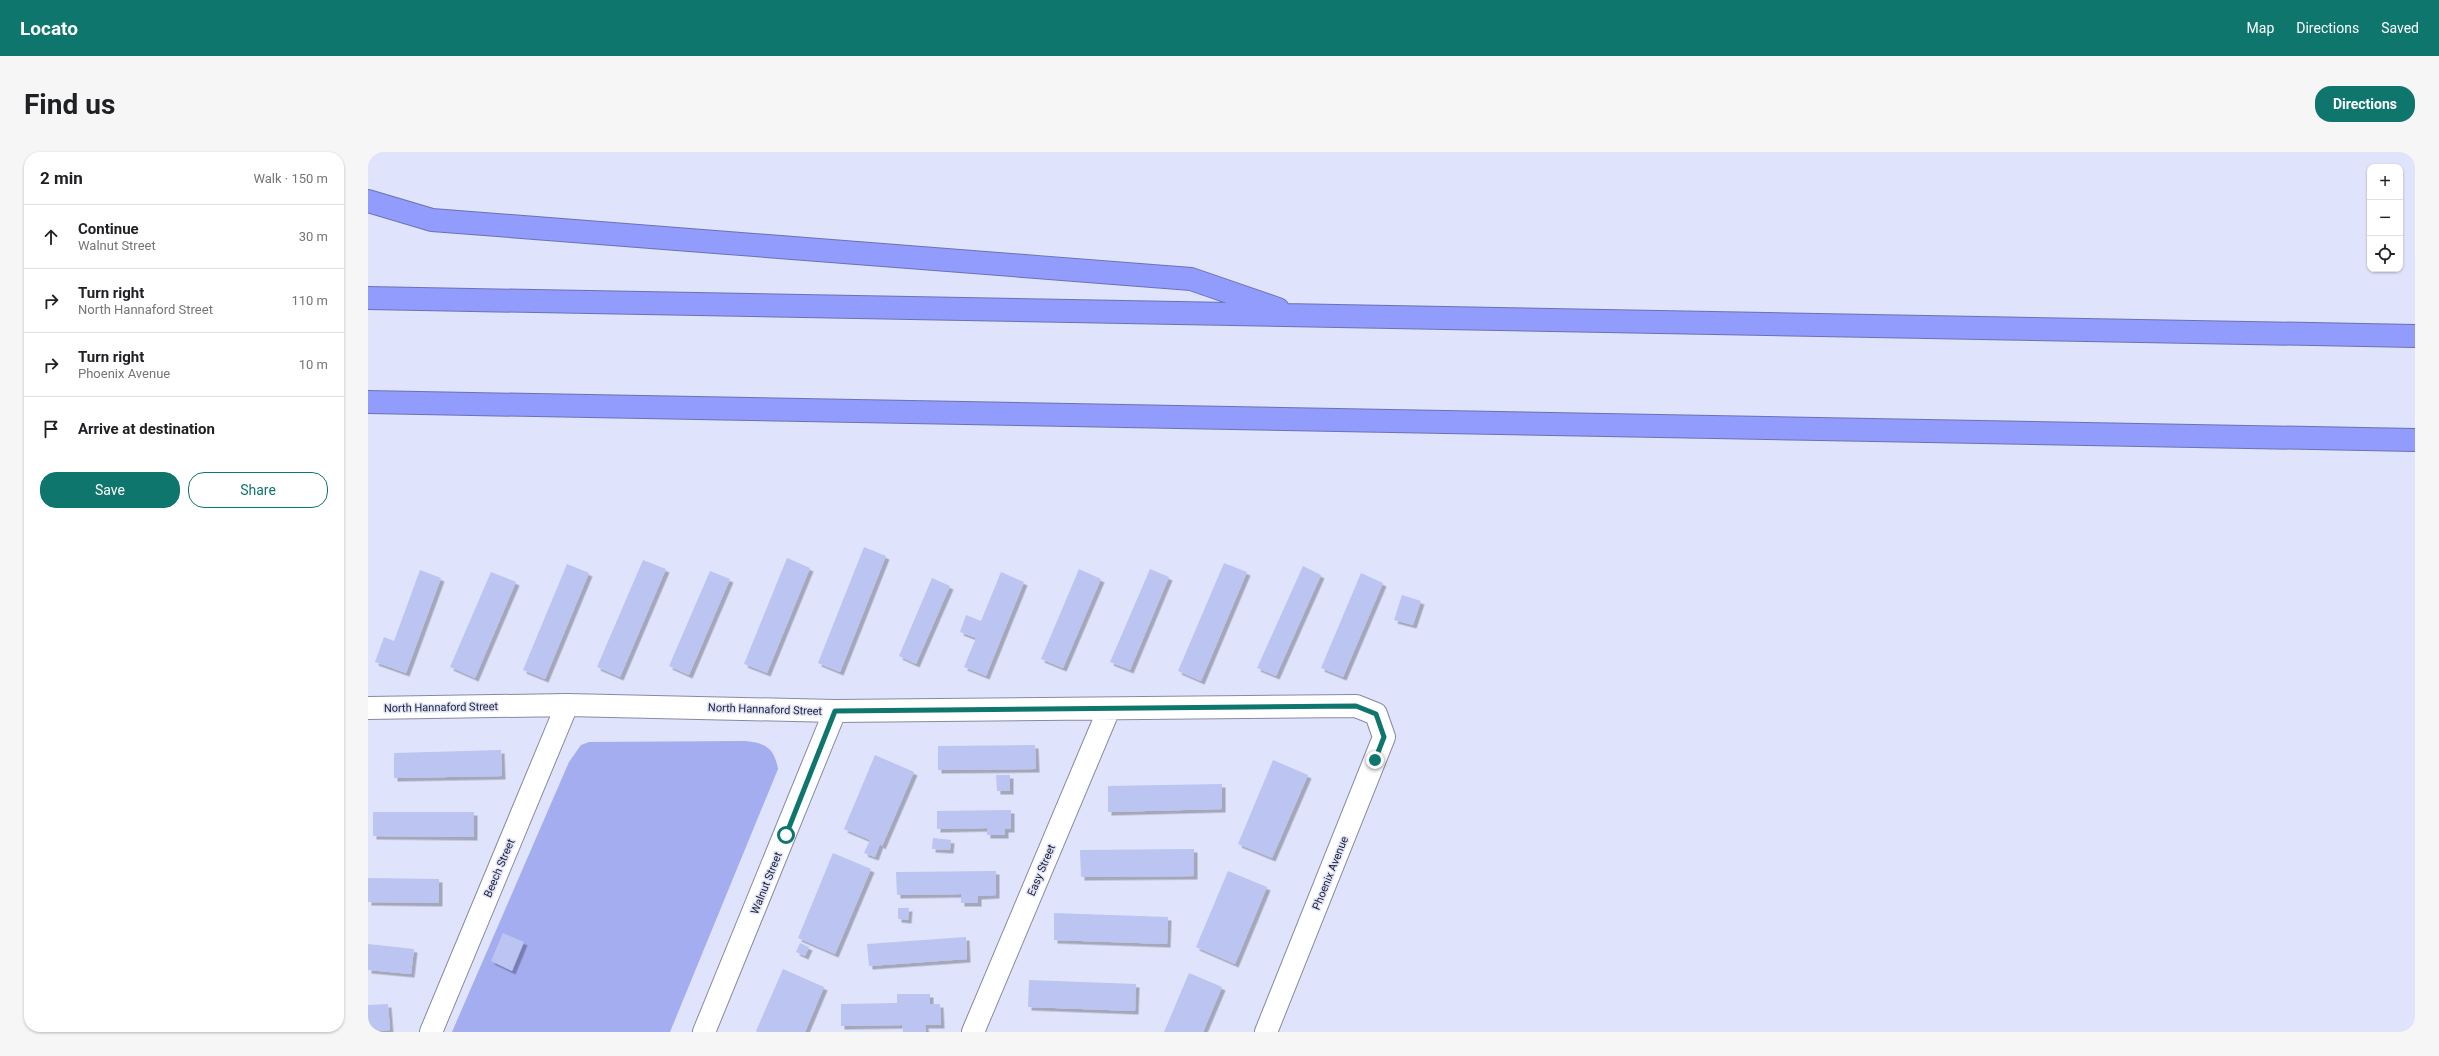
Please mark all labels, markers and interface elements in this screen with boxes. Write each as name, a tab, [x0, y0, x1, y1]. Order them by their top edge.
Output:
text: Locato	[20, 17, 78, 40]
text: Map	[2247, 20, 2274, 36]
text: Directions	[2296, 20, 2359, 36]
text: Saved	[2381, 20, 2419, 36]
button: Directions	[2315, 86, 2415, 122]
text: Find us	[24, 88, 115, 121]
map controls	[2367, 164, 2403, 272]
button: +	[2367, 164, 2403, 200]
text: 2 min	[40, 168, 83, 188]
text: Walk · 150 m	[253, 171, 328, 186]
button: −	[2367, 200, 2403, 236]
text: Continue	[78, 220, 139, 238]
icon: ahead	[40, 226, 62, 248]
text: 30 m	[299, 229, 328, 244]
button: locate	[2367, 236, 2403, 272]
text: Walnut Street	[78, 238, 156, 253]
text: Turn right	[78, 284, 144, 302]
icon: right	[40, 290, 62, 312]
text: 110 m	[291, 293, 328, 308]
text: North Hannaford Street	[78, 302, 213, 317]
text: Turn right	[78, 348, 144, 366]
icon: right	[40, 354, 62, 376]
text: 10 m	[299, 357, 328, 372]
text: Phoenix Avenue	[78, 366, 170, 381]
icon: arrive	[40, 418, 62, 440]
text: Arrive at destination	[78, 420, 215, 438]
button: Save	[40, 472, 180, 508]
button: Share	[188, 472, 328, 508]
street label: North Hannaford Street	[384, 700, 499, 715]
street label: North Hannaford Street	[708, 701, 823, 718]
route end	[1366, 751, 1384, 769]
route start	[777, 826, 795, 844]
street label: Phoenix Avenue	[1310, 834, 1351, 912]
street label: Beech Street	[481, 837, 518, 899]
street label: Easy Street	[1025, 842, 1058, 898]
street label: Walnut Street	[748, 850, 785, 916]

